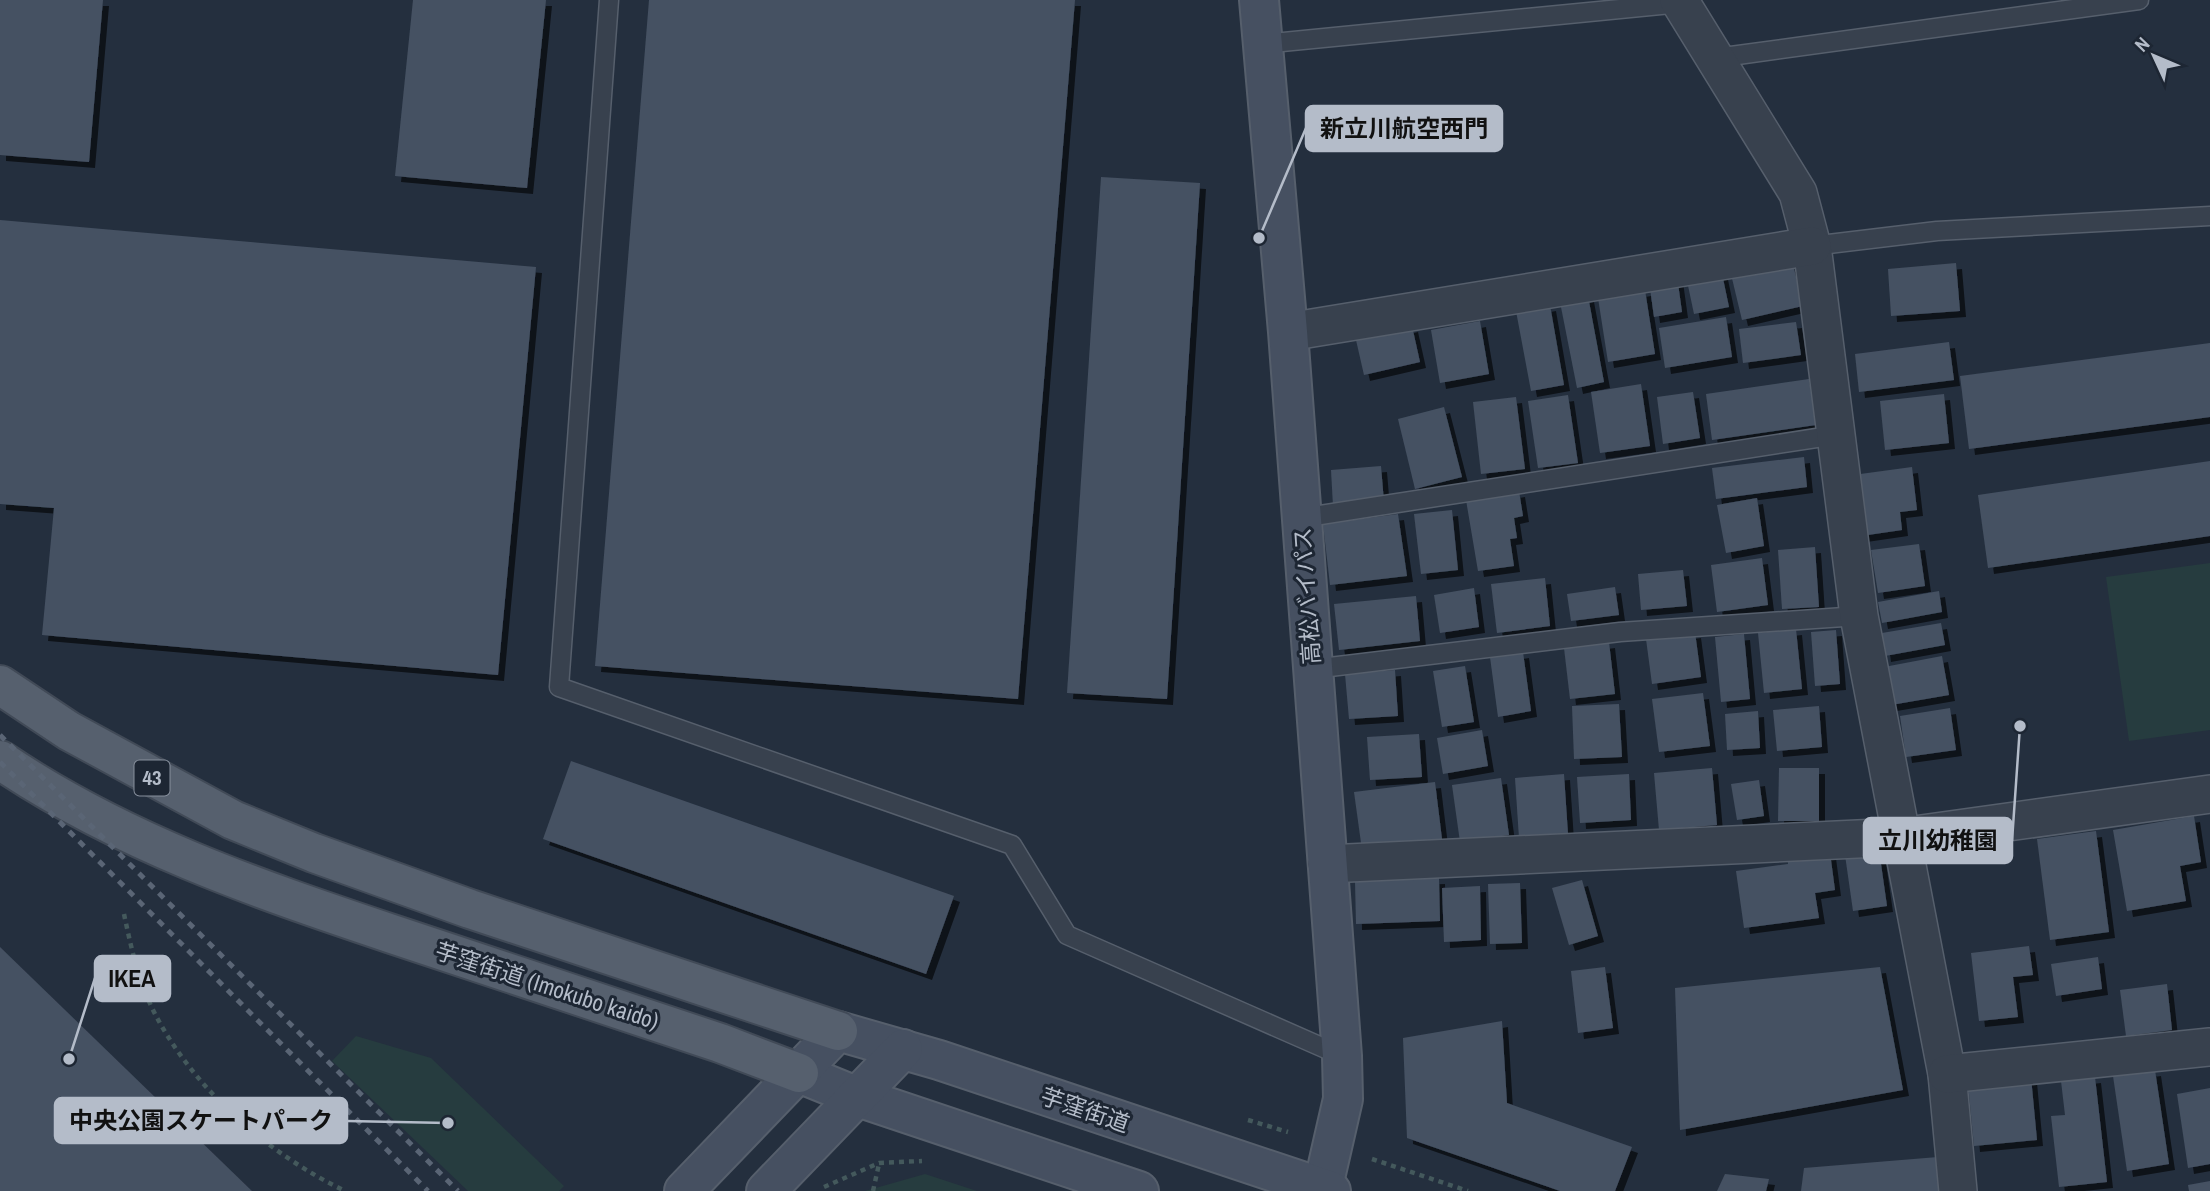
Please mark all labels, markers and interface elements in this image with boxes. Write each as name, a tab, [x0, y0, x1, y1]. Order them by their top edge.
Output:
north arrow	[2119, 21, 2189, 91]
text: N	[2129, 31, 2155, 57]
callout: 新立川航空西門	[1306, 106, 1502, 151]
text: 新立川航空西門	[1320, 112, 1488, 144]
street label: 高松バイパス	[1286, 526, 1327, 666]
road number: 43	[134, 760, 170, 796]
callout: 立川幼稚園	[1864, 818, 2012, 863]
text: 立川幼稚園	[1878, 824, 1998, 856]
street label: 芋窪街道 (Imokubo kaido)	[431, 935, 663, 1036]
callout: IKEA	[95, 956, 170, 1001]
text: IKEA	[108, 962, 156, 994]
street label: 芋窪街道	[1037, 1080, 1134, 1139]
callout: 中央公園スケートパーク	[55, 1098, 347, 1143]
text: 中央公園スケートパーク	[69, 1104, 333, 1136]

